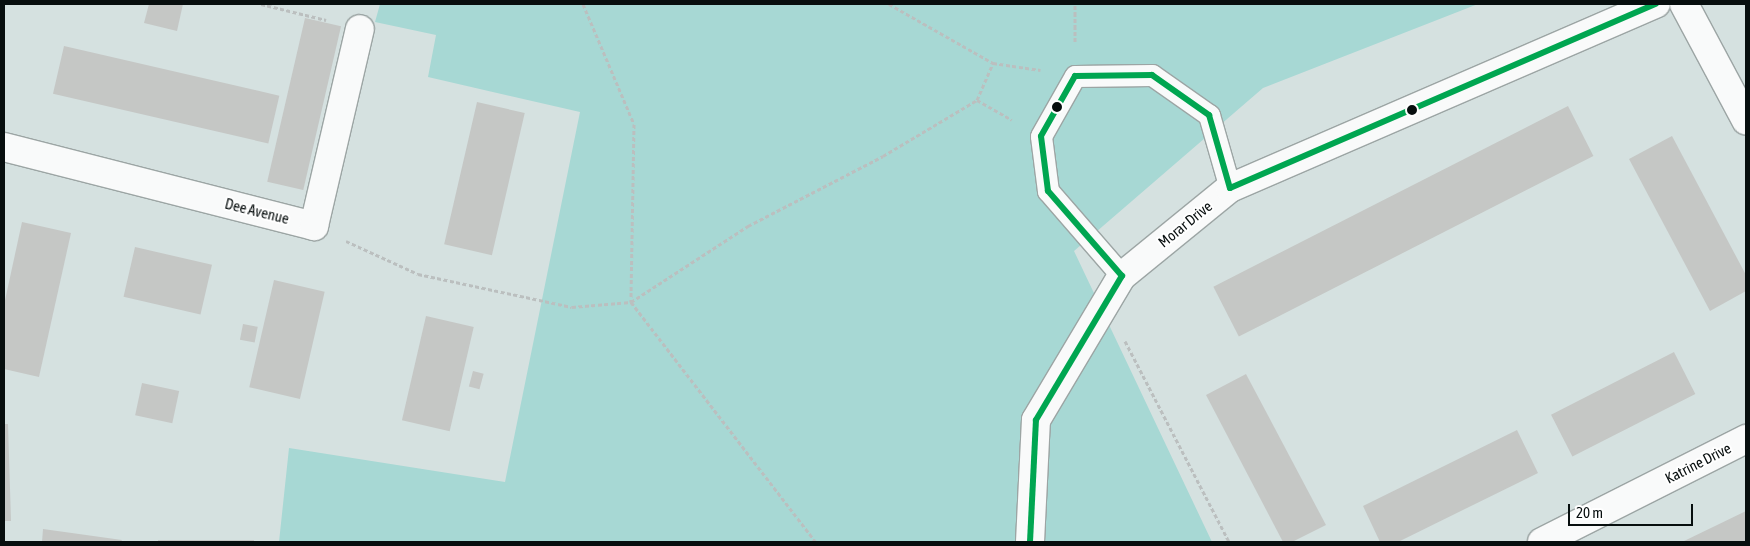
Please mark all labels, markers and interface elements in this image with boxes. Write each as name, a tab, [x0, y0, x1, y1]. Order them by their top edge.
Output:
unlabelled marker	[1052, 102, 1062, 112]
unlabelled marker	[1407, 105, 1417, 115]
street label: Dee Avenue	[223, 194, 291, 228]
street label: Morar Drive	[1155, 197, 1215, 251]
street label: Katrine Drive	[1662, 439, 1734, 487]
scale bar	[1570, 494, 1695, 526]
text: 20 m	[1576, 504, 1603, 521]

